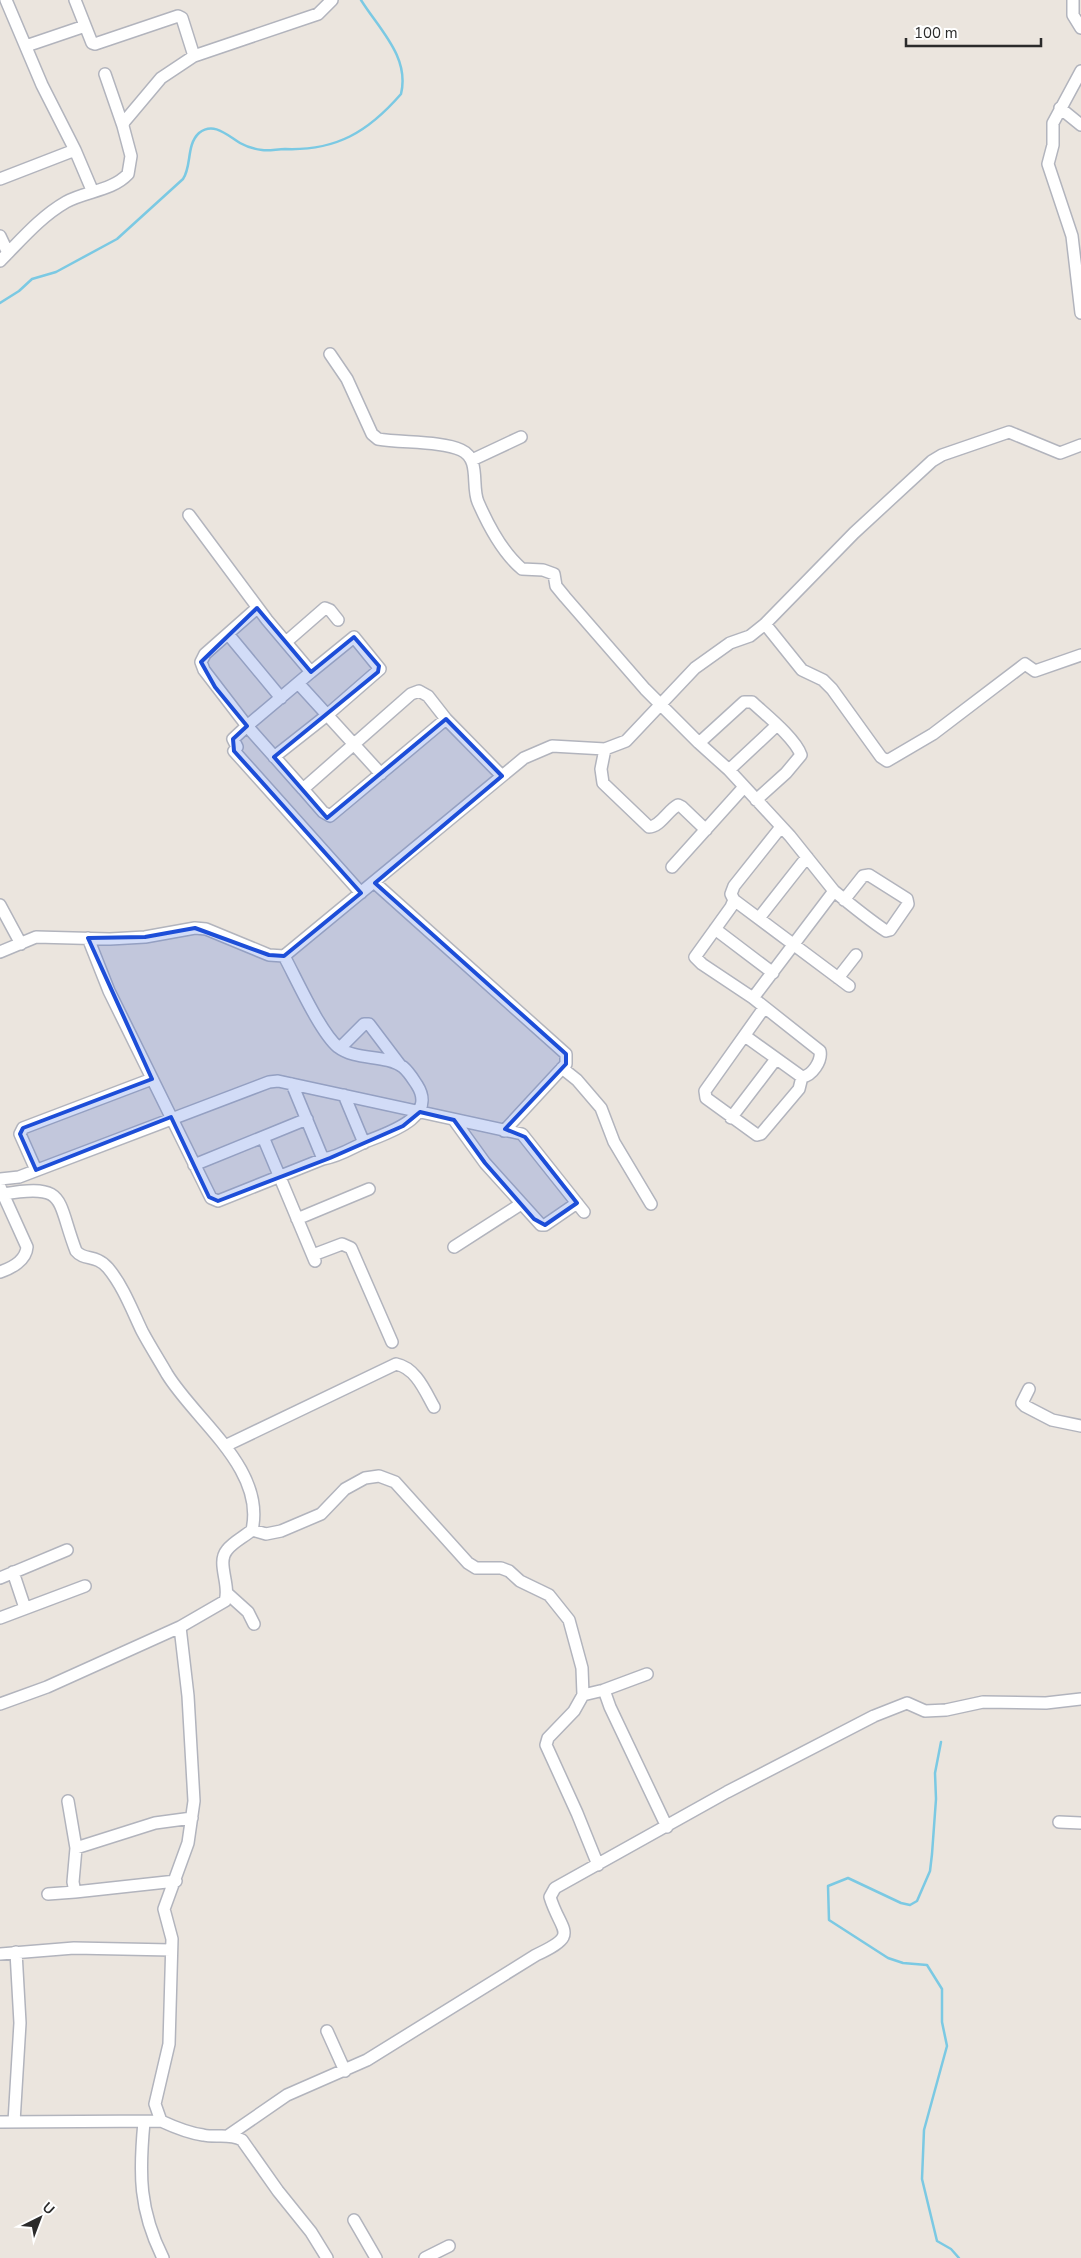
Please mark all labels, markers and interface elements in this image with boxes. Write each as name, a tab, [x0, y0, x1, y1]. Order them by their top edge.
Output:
scale bar	[906, 15, 1041, 47]
text: 100 m	[914, 23, 958, 43]
north arrow	[15, 2193, 65, 2243]
text: U	[38, 2198, 59, 2219]

